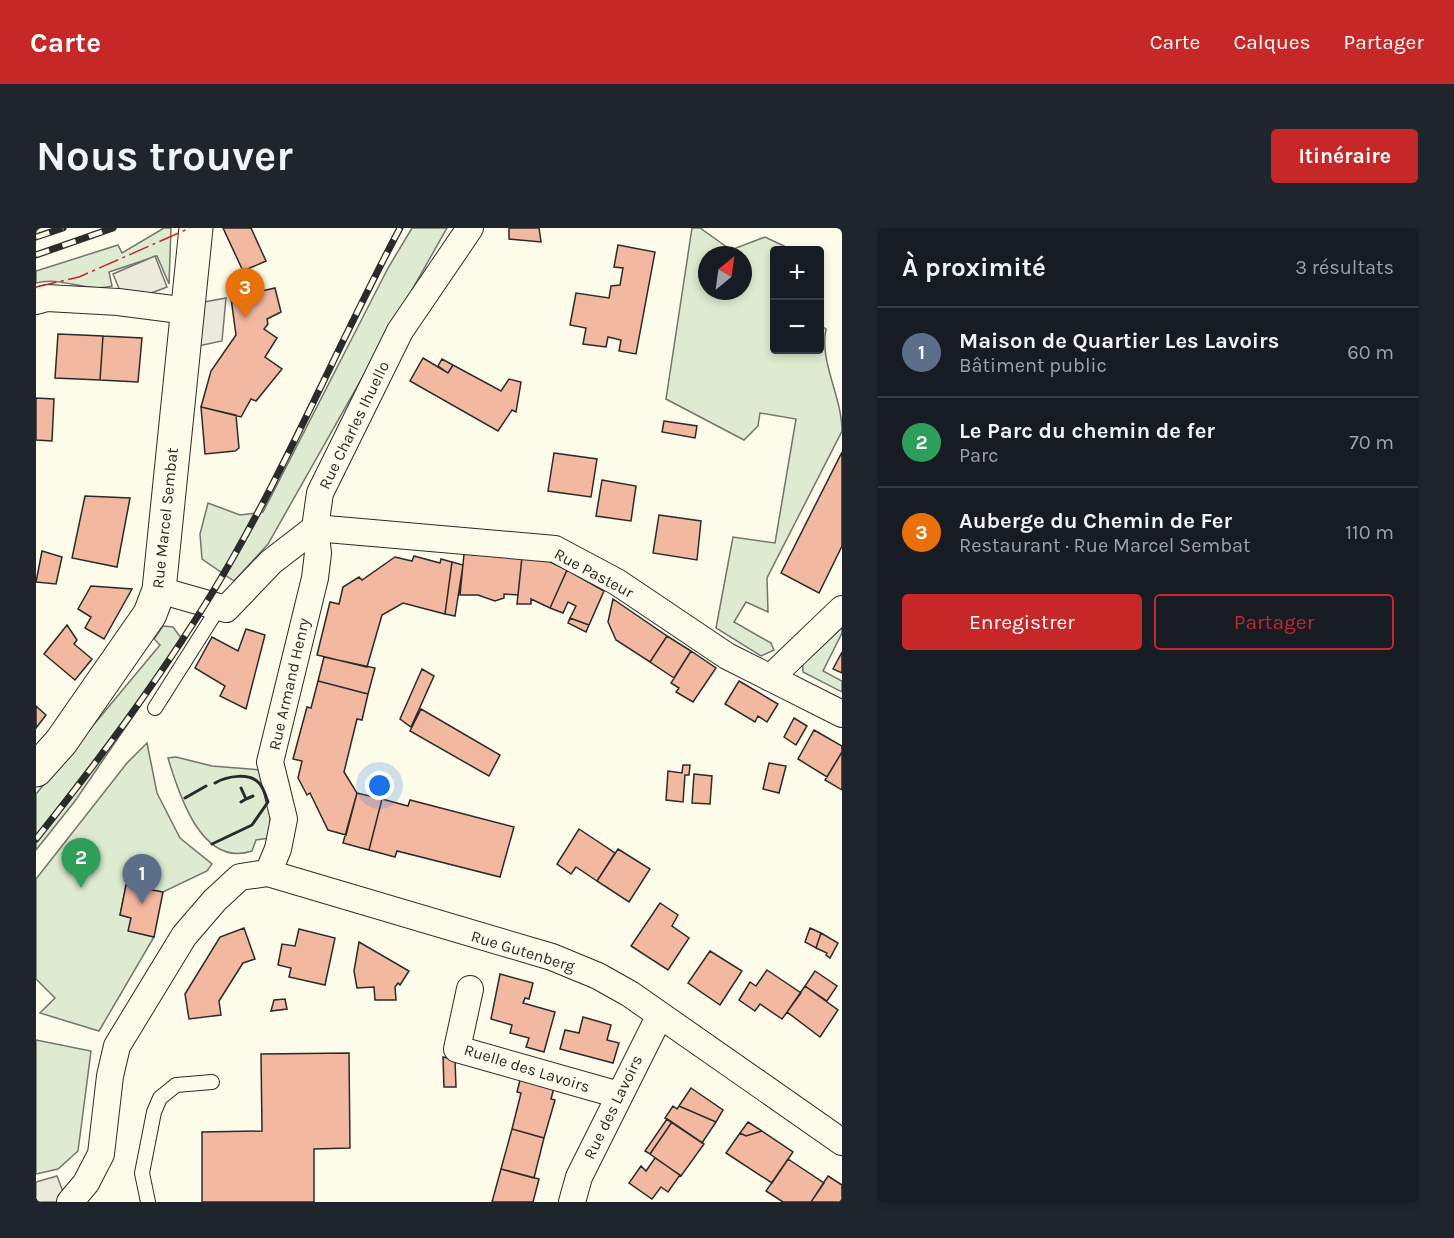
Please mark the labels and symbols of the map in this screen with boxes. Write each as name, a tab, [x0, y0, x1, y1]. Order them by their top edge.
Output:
north arrow	[698, 246, 752, 300]
pin: 3	[226, 268, 264, 318]
street label: Rue Charles Ihuello	[315, 358, 393, 492]
street label: Rue Marcel Sembat	[148, 447, 182, 589]
street label: Rue Pasteur	[551, 544, 637, 602]
street label: Rue Armand Henry	[265, 616, 314, 752]
your location	[365, 771, 394, 800]
pin: 2	[62, 838, 100, 888]
pin: 1	[122, 854, 162, 904]
street label: Rue Gutenberg	[469, 926, 577, 976]
street label: Ruelle des Lavoirs	[462, 1040, 592, 1096]
street label: Rue des Lavoirs	[580, 1052, 646, 1162]

